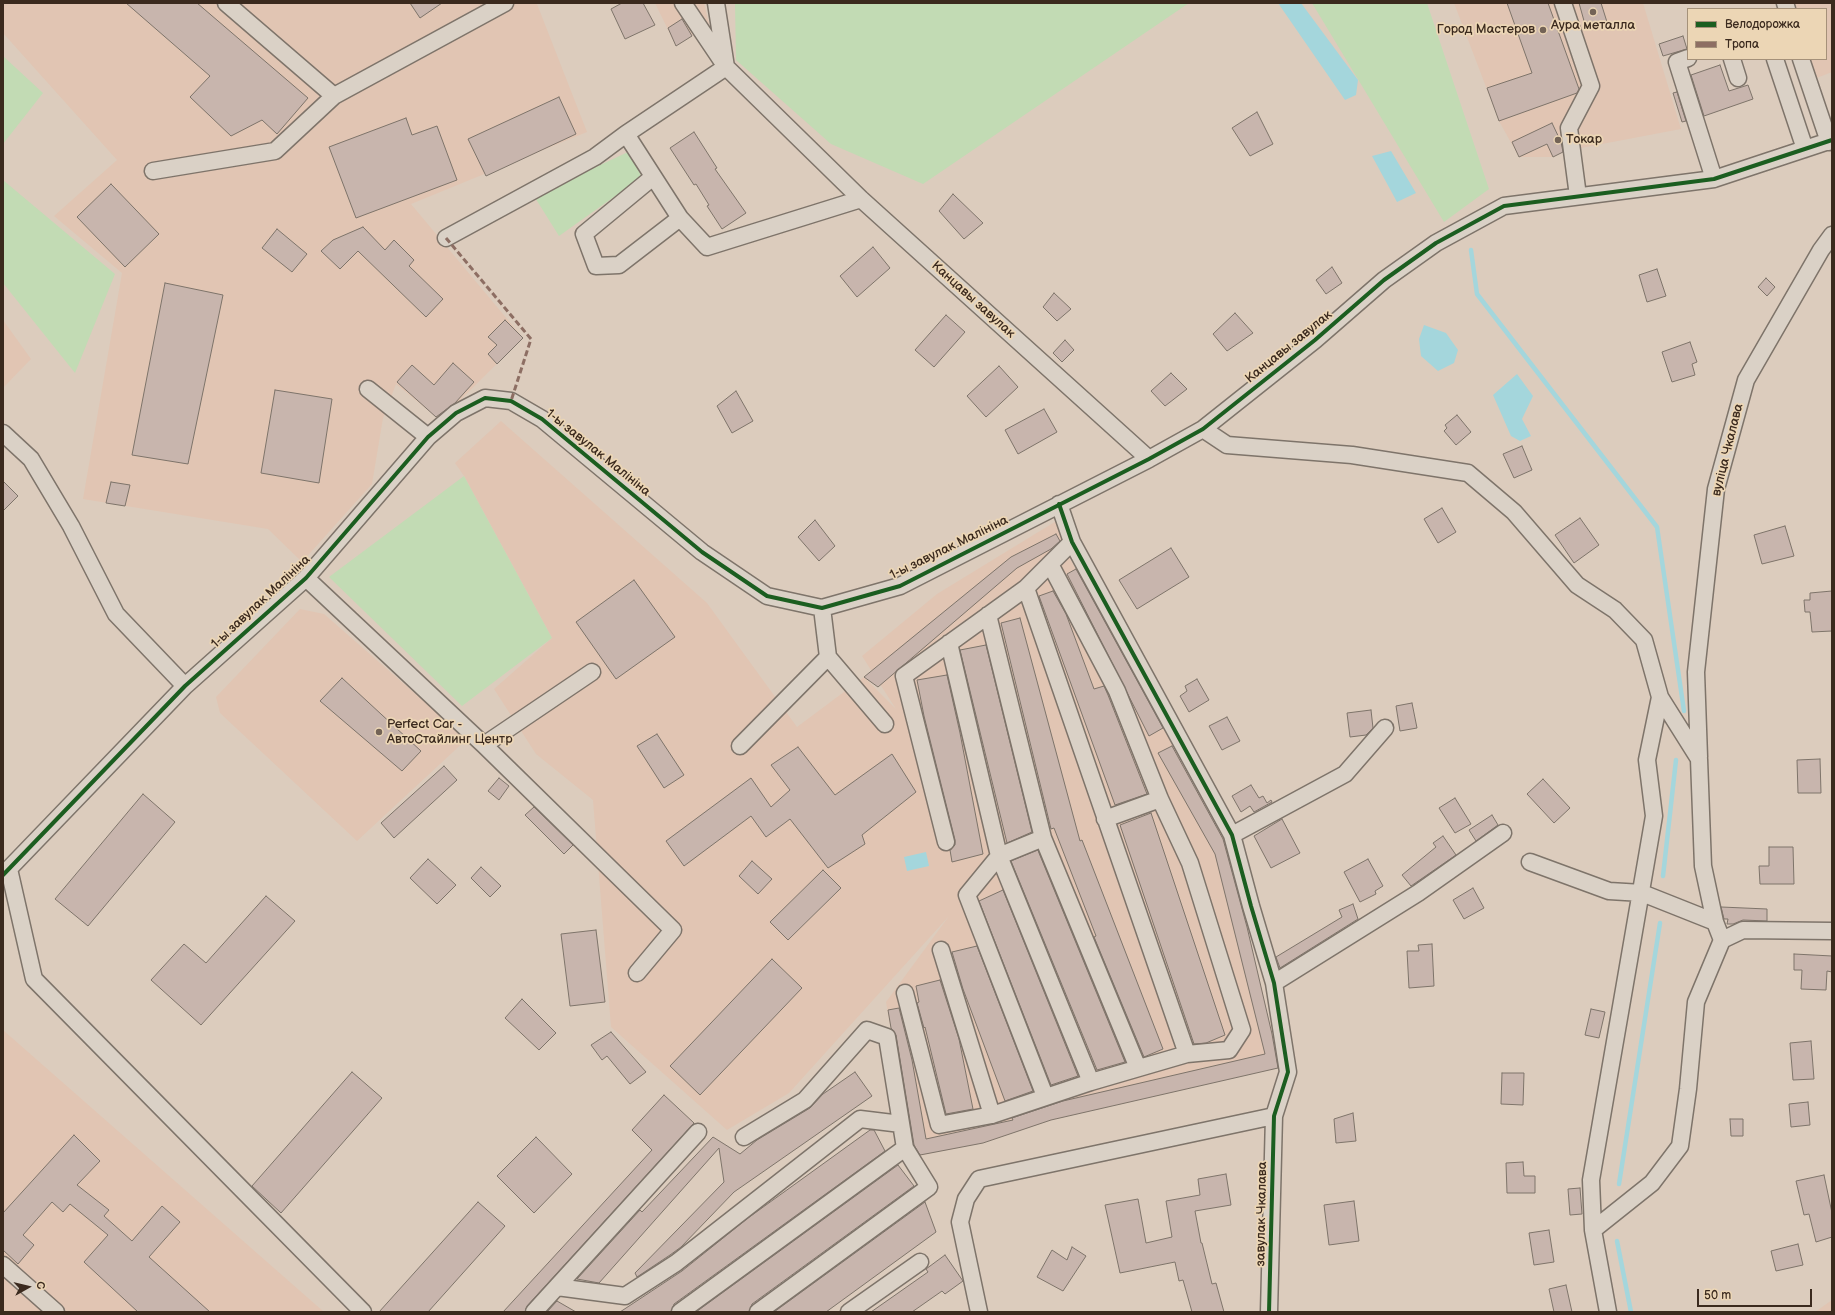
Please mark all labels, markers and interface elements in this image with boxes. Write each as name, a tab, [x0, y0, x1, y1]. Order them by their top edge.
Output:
marker: Аура металла	[1588, 7, 1598, 17]
legend	[1687, 8, 1827, 60]
text: Велодорожка	[1725, 17, 1800, 32]
place label: Аура металла	[1551, 18, 1635, 34]
place label: Город Мастеров	[1437, 22, 1535, 38]
marker: Город Мастеров	[1538, 25, 1548, 35]
text: Тропа	[1725, 37, 1759, 52]
place label: Токар	[1566, 132, 1602, 148]
marker: Токар	[1553, 135, 1563, 145]
street label: Канцавы завулак	[928, 258, 1018, 342]
street label: Канцавы завулак	[1242, 307, 1336, 387]
street label: вуліца Чкалава	[1709, 402, 1747, 498]
street label: 1-ы завулак Малініна	[543, 406, 653, 500]
street label: 1-ы завулак Малініна	[887, 513, 1011, 583]
street label: 1-ы завулак Малініна	[208, 552, 314, 652]
place label: Perfect Car - АвтоСтайлинг Центр	[387, 717, 512, 748]
marker: Perfect Car - АвтоСтайлинг Центр	[374, 727, 384, 737]
street label: завулак Чкалава	[1253, 1161, 1271, 1267]
north arrow	[8, 1267, 48, 1307]
text: С	[33, 1281, 47, 1290]
scale bar	[1699, 1281, 1814, 1307]
text: 50 m	[1704, 1288, 1731, 1303]

